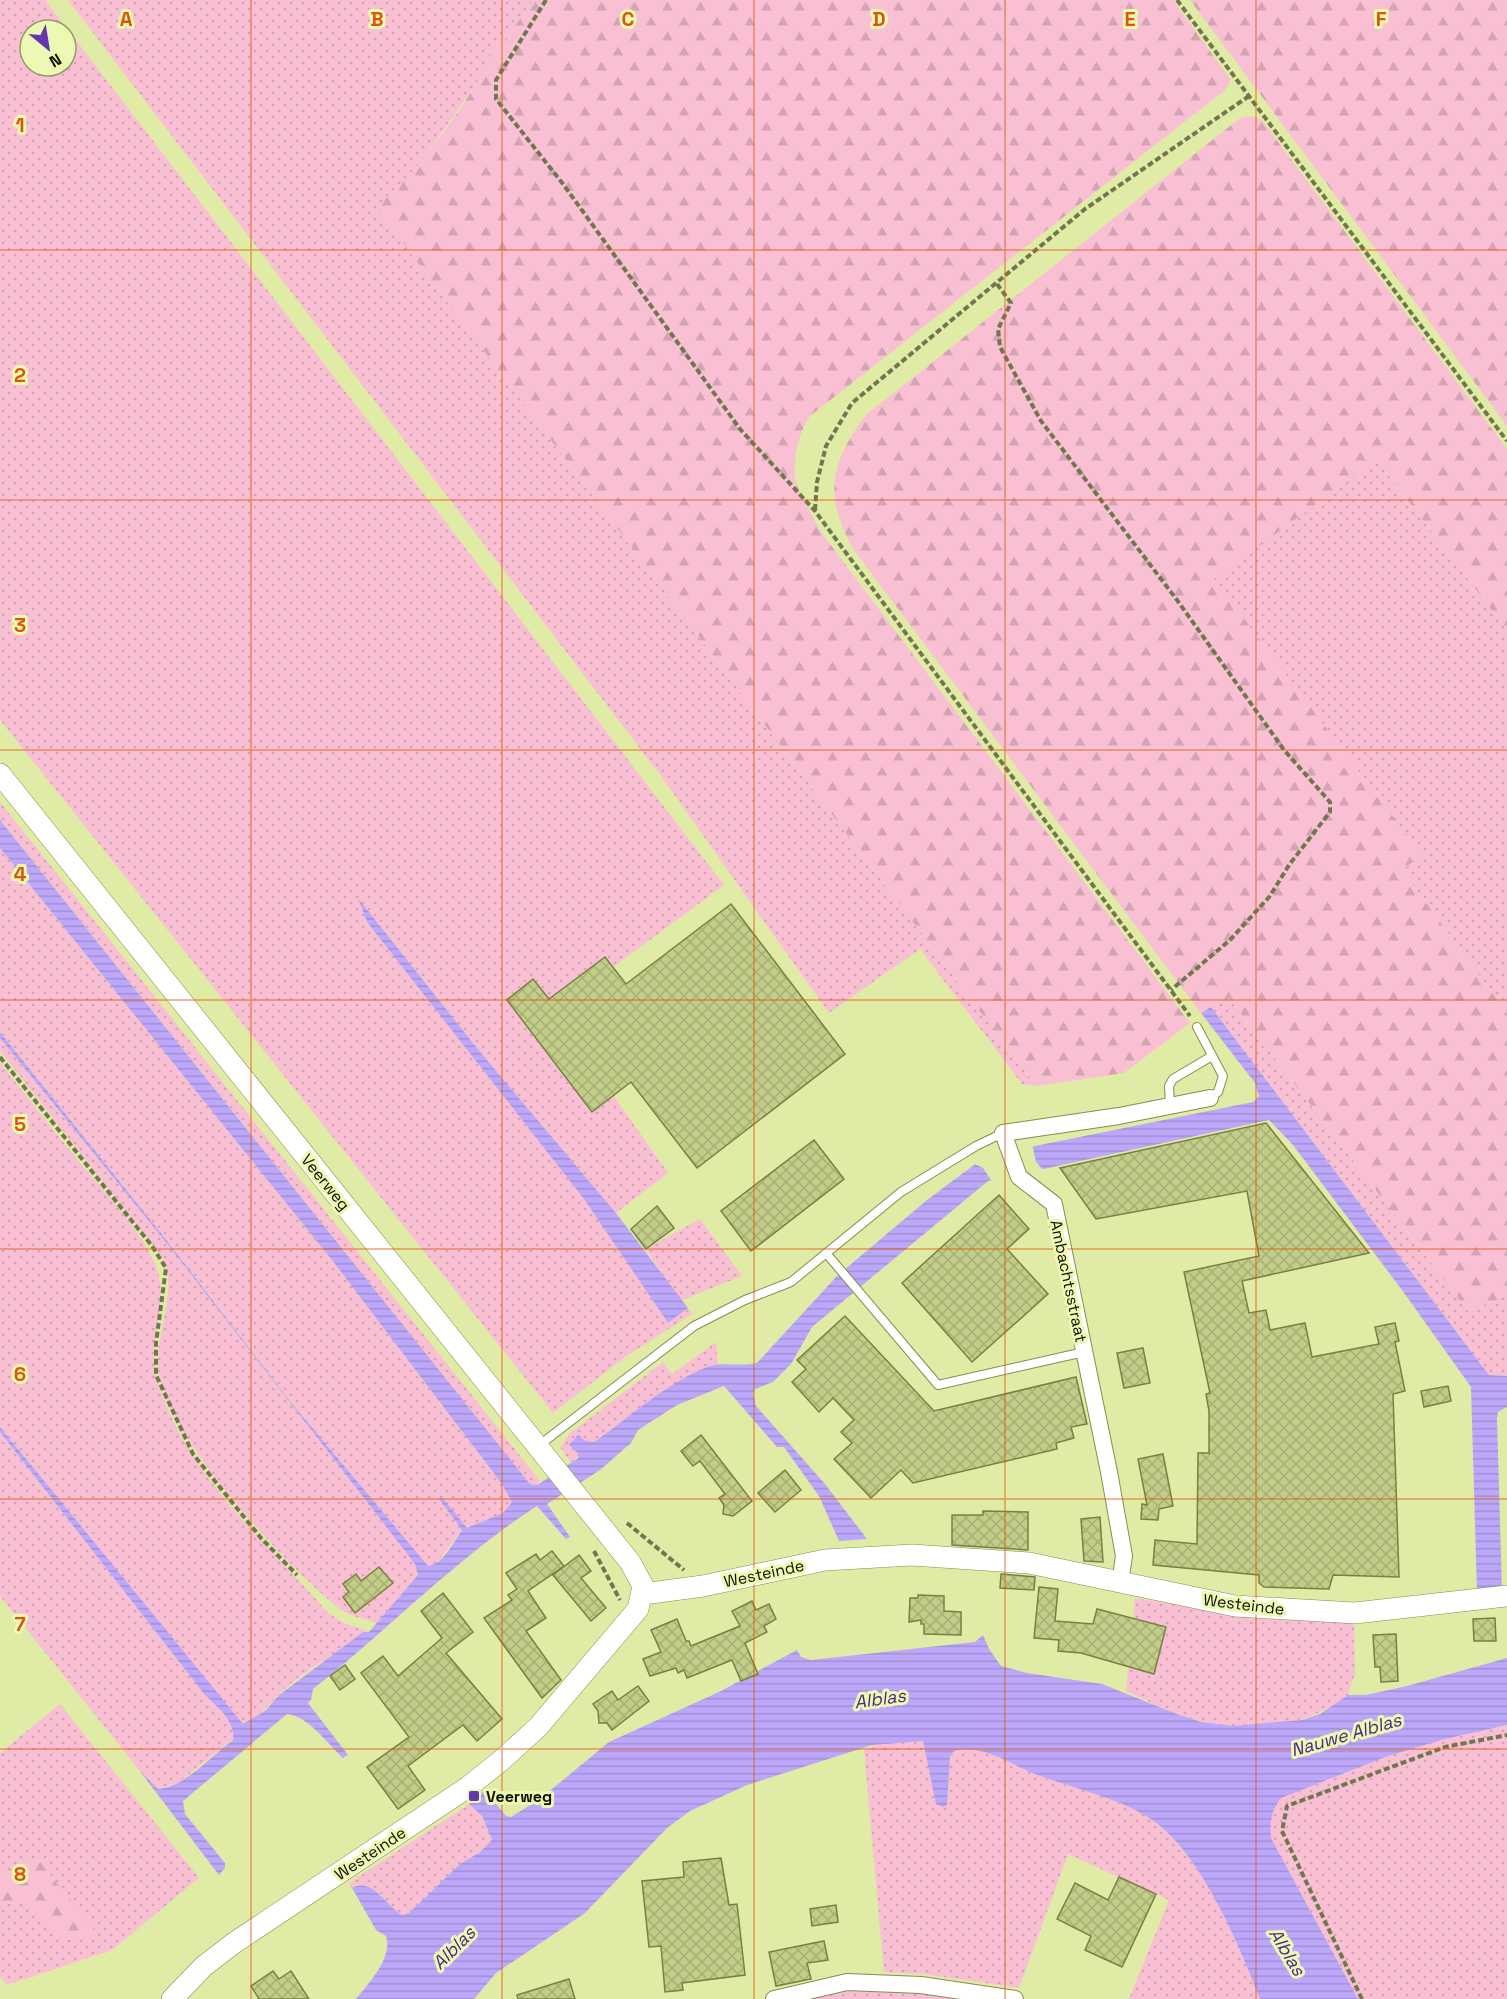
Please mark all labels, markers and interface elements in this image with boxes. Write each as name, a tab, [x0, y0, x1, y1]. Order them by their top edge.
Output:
text: A	[120, 6, 133, 32]
text: B	[370, 6, 384, 32]
text: C	[622, 6, 635, 32]
text: D	[872, 6, 886, 32]
text: E	[1124, 6, 1136, 32]
text: F	[1376, 6, 1387, 32]
north arrow	[18, 18, 78, 78]
text: N	[45, 49, 65, 72]
text: 1	[15, 112, 25, 138]
text: 2	[14, 362, 26, 388]
text: 3	[14, 612, 26, 638]
text: 4	[14, 861, 27, 887]
text: 5	[14, 1111, 26, 1137]
street label: Veerweg	[296, 1150, 355, 1215]
street label: Ambachtsstraat	[1045, 1218, 1092, 1344]
text: 6	[14, 1361, 26, 1387]
street label: Westeinde	[722, 1555, 806, 1592]
street label: Westeinde	[1202, 1589, 1286, 1620]
text: 7	[14, 1611, 26, 1637]
water label: Alblas	[853, 1683, 908, 1713]
water label: Nauwe Alblas	[1288, 1708, 1404, 1761]
place label: Veerweg	[486, 1786, 552, 1807]
marker: Veerweg	[467, 1789, 481, 1803]
street label: Westeinde	[331, 1822, 410, 1885]
text: 8	[14, 1861, 26, 1887]
water label: Alblas	[427, 1921, 480, 1974]
water label: Alblas	[1264, 1924, 1311, 1980]

